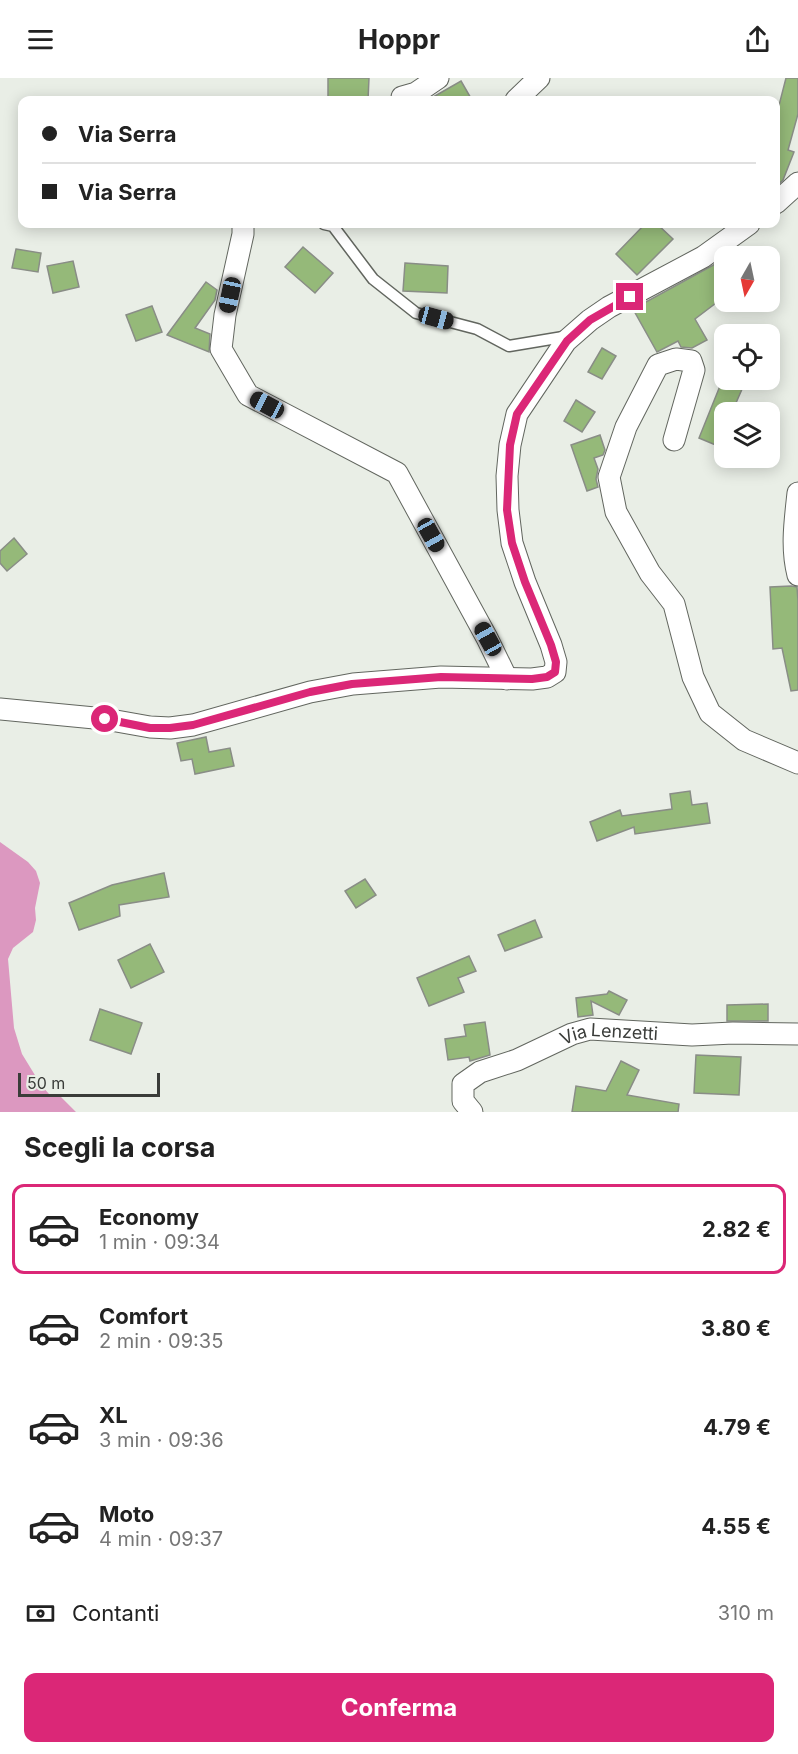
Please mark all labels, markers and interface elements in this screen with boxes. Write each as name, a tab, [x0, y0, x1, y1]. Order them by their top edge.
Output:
icon: menu	[24, 23, 57, 56]
text: Hoppr	[358, 23, 440, 56]
icon: share	[741, 23, 774, 56]
text: Via Serra	[78, 121, 176, 147]
text: Via Serra	[78, 179, 176, 205]
north arrow	[714, 246, 780, 312]
map controls	[714, 246, 780, 468]
car	[217, 276, 243, 314]
route end	[616, 283, 643, 310]
car	[416, 305, 456, 331]
button: locate	[714, 324, 780, 390]
car	[247, 389, 287, 421]
button: layers	[714, 402, 780, 468]
car	[414, 515, 448, 555]
car	[471, 619, 505, 659]
route start	[91, 705, 118, 732]
street label: Via Lenzetti	[556, 1019, 659, 1049]
scale bar	[18, 1070, 160, 1097]
text: 50 m	[27, 1073, 65, 1093]
text: Scegli la corsa	[24, 1131, 215, 1164]
icon: car	[27, 1202, 81, 1256]
text: Economy	[99, 1204, 199, 1230]
text: 2.82 €	[702, 1216, 771, 1242]
text: 1 min · 09:34	[99, 1230, 220, 1254]
icon: car	[27, 1301, 81, 1355]
text: Comfort	[99, 1303, 188, 1329]
text: 3.80 €	[701, 1315, 771, 1341]
text: 2 min · 09:35	[99, 1329, 223, 1353]
icon: car	[27, 1400, 81, 1454]
text: XL	[99, 1402, 128, 1428]
text: 4.79 €	[703, 1414, 771, 1440]
text: 3 min · 09:36	[99, 1428, 224, 1452]
icon: car	[27, 1499, 81, 1553]
text: Moto	[99, 1501, 154, 1527]
text: 4.55 €	[701, 1513, 771, 1539]
text: 4 min · 09:37	[99, 1527, 223, 1551]
icon: cash	[24, 1597, 57, 1630]
text: Contanti	[72, 1600, 159, 1626]
text: 310 m	[718, 1601, 774, 1625]
button: Conferma	[24, 1673, 774, 1742]

